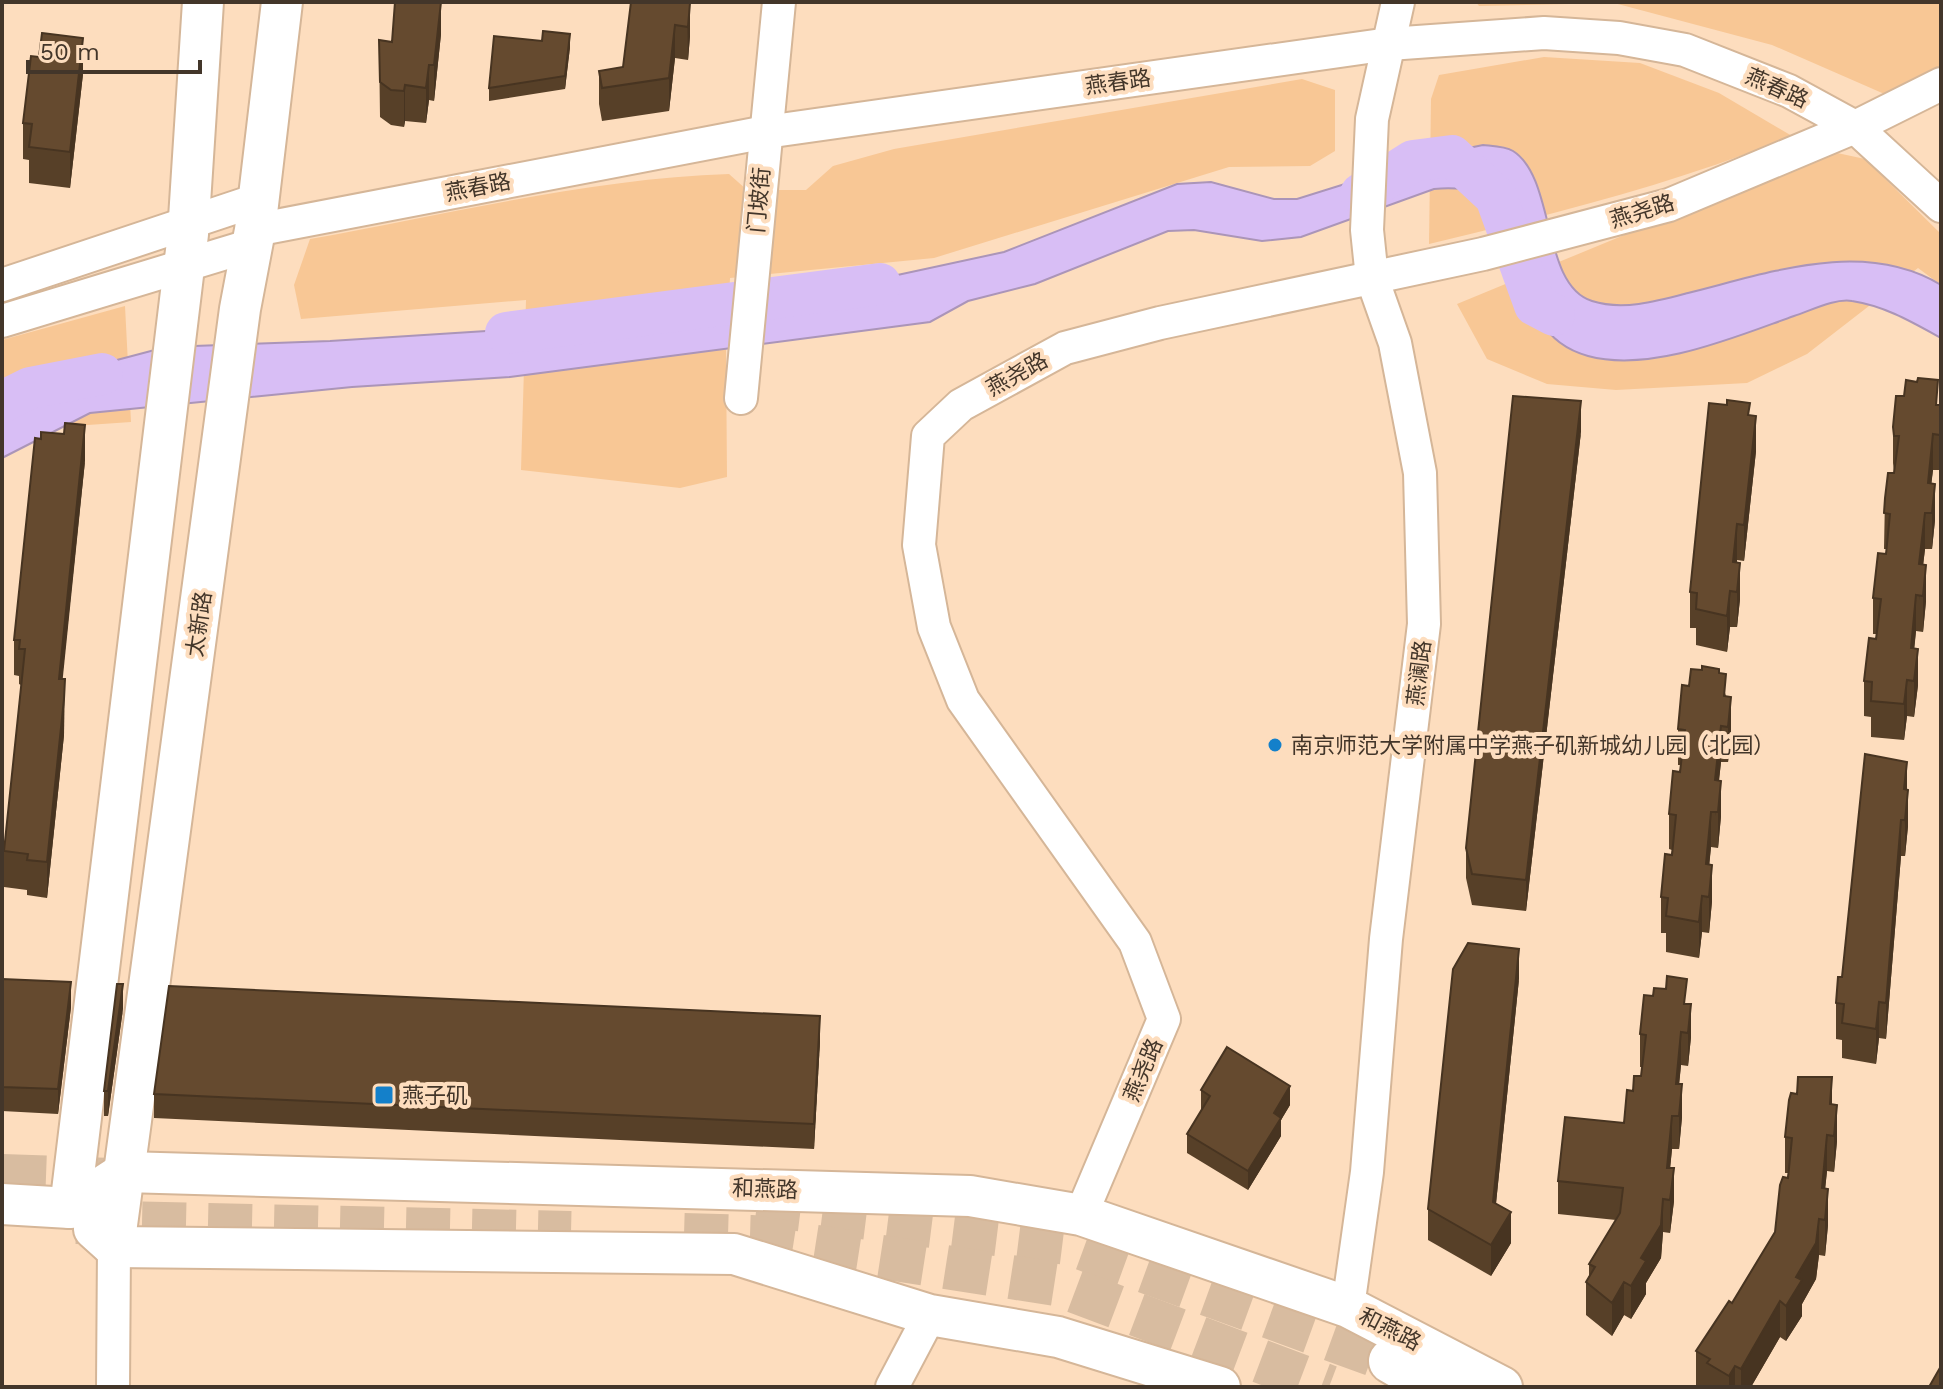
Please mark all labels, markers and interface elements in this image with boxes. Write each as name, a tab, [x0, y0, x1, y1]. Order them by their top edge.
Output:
scale bar	[28, 24, 200, 74]
text: 50 m	[40, 38, 100, 66]
street label: 燕春路	[1742, 63, 1812, 113]
street label: 燕春路	[1084, 65, 1152, 99]
street label: 门坡街	[744, 166, 774, 234]
street label: 燕春路	[443, 168, 513, 206]
street label: 燕尧路	[1607, 189, 1677, 233]
street label: 燕尧路	[982, 347, 1052, 401]
street label: 太新路	[182, 590, 216, 658]
street label: 燕澜路	[1403, 639, 1435, 707]
place label: 南京师范大学附属中学燕子矶新城幼儿园（北园）	[1291, 733, 1775, 758]
marker: 南京师范大学附属中学燕子矶新城幼儿园（北园）	[1266, 736, 1284, 754]
street label: 燕尧路	[1119, 1035, 1167, 1105]
place label: 燕子矶	[402, 1083, 468, 1108]
marker: 燕子矶	[373, 1084, 395, 1106]
street label: 和燕路	[732, 1175, 798, 1203]
street label: 和燕路	[1355, 1303, 1425, 1355]

